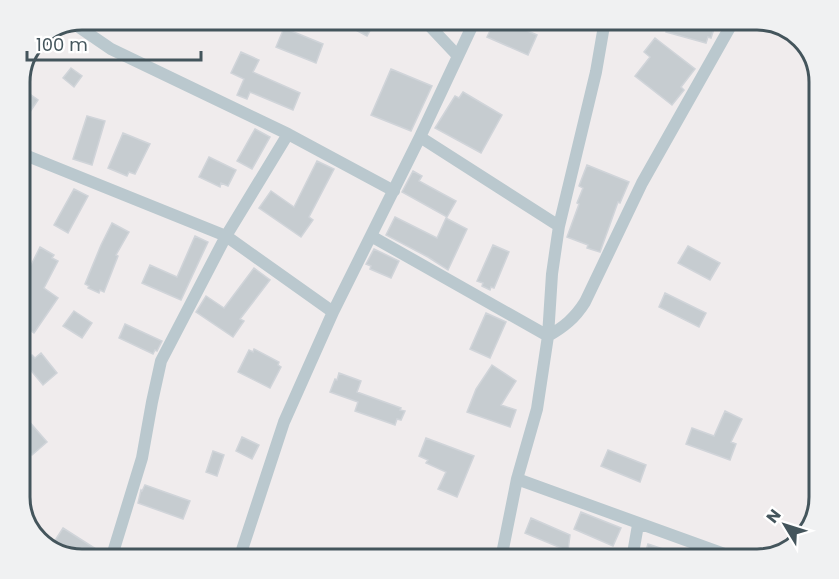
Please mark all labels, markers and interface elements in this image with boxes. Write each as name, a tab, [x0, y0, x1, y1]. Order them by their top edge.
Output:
scale bar	[27, 24, 201, 62]
text: 100 m	[36, 32, 88, 57]
north arrow	[755, 495, 815, 555]
text: N	[761, 504, 786, 528]

